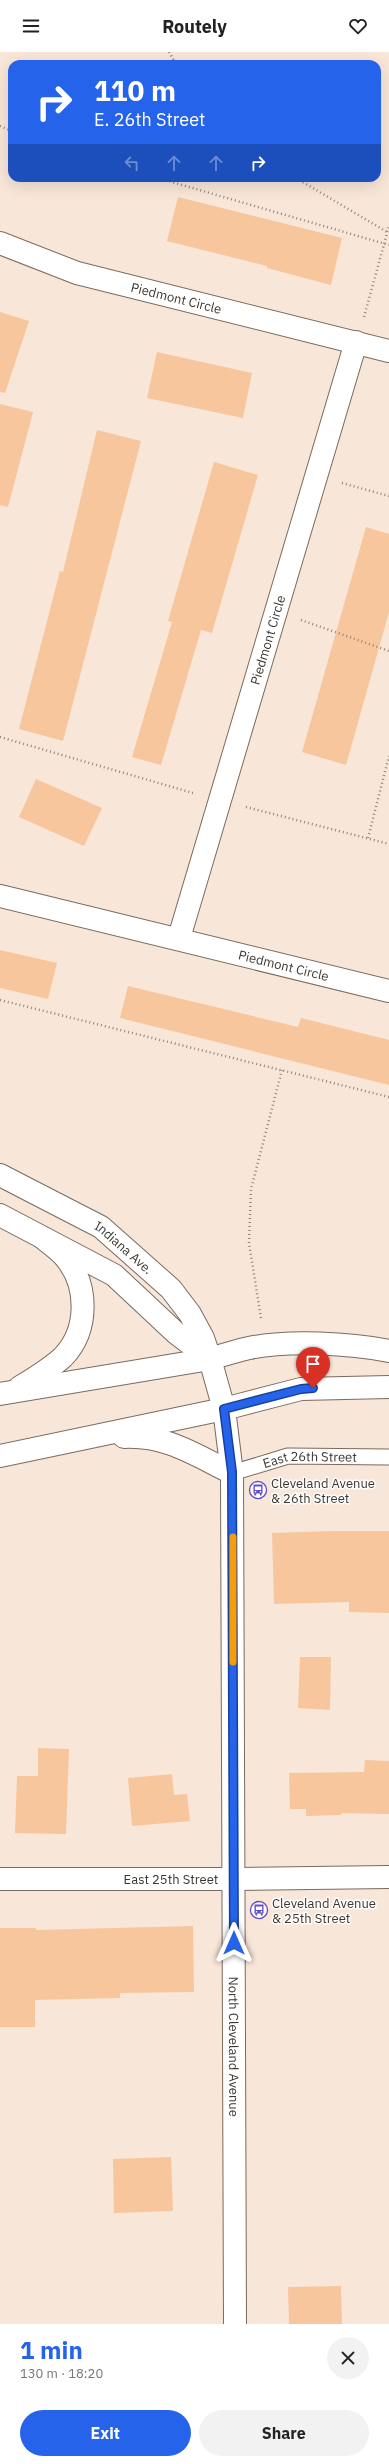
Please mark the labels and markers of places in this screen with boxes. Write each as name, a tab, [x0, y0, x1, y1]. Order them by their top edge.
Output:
pin	[296, 1347, 330, 1388]
place label: Cleveland Avenue & 26th Street	[271, 1475, 375, 1507]
bus stop icon: Cleveland Avenue & 26th Street	[248, 1480, 268, 1500]
place label: Cleveland Avenue & 25th Street	[272, 1895, 376, 1927]
bus stop icon: Cleveland Avenue & 25th Street	[249, 1900, 269, 1920]

